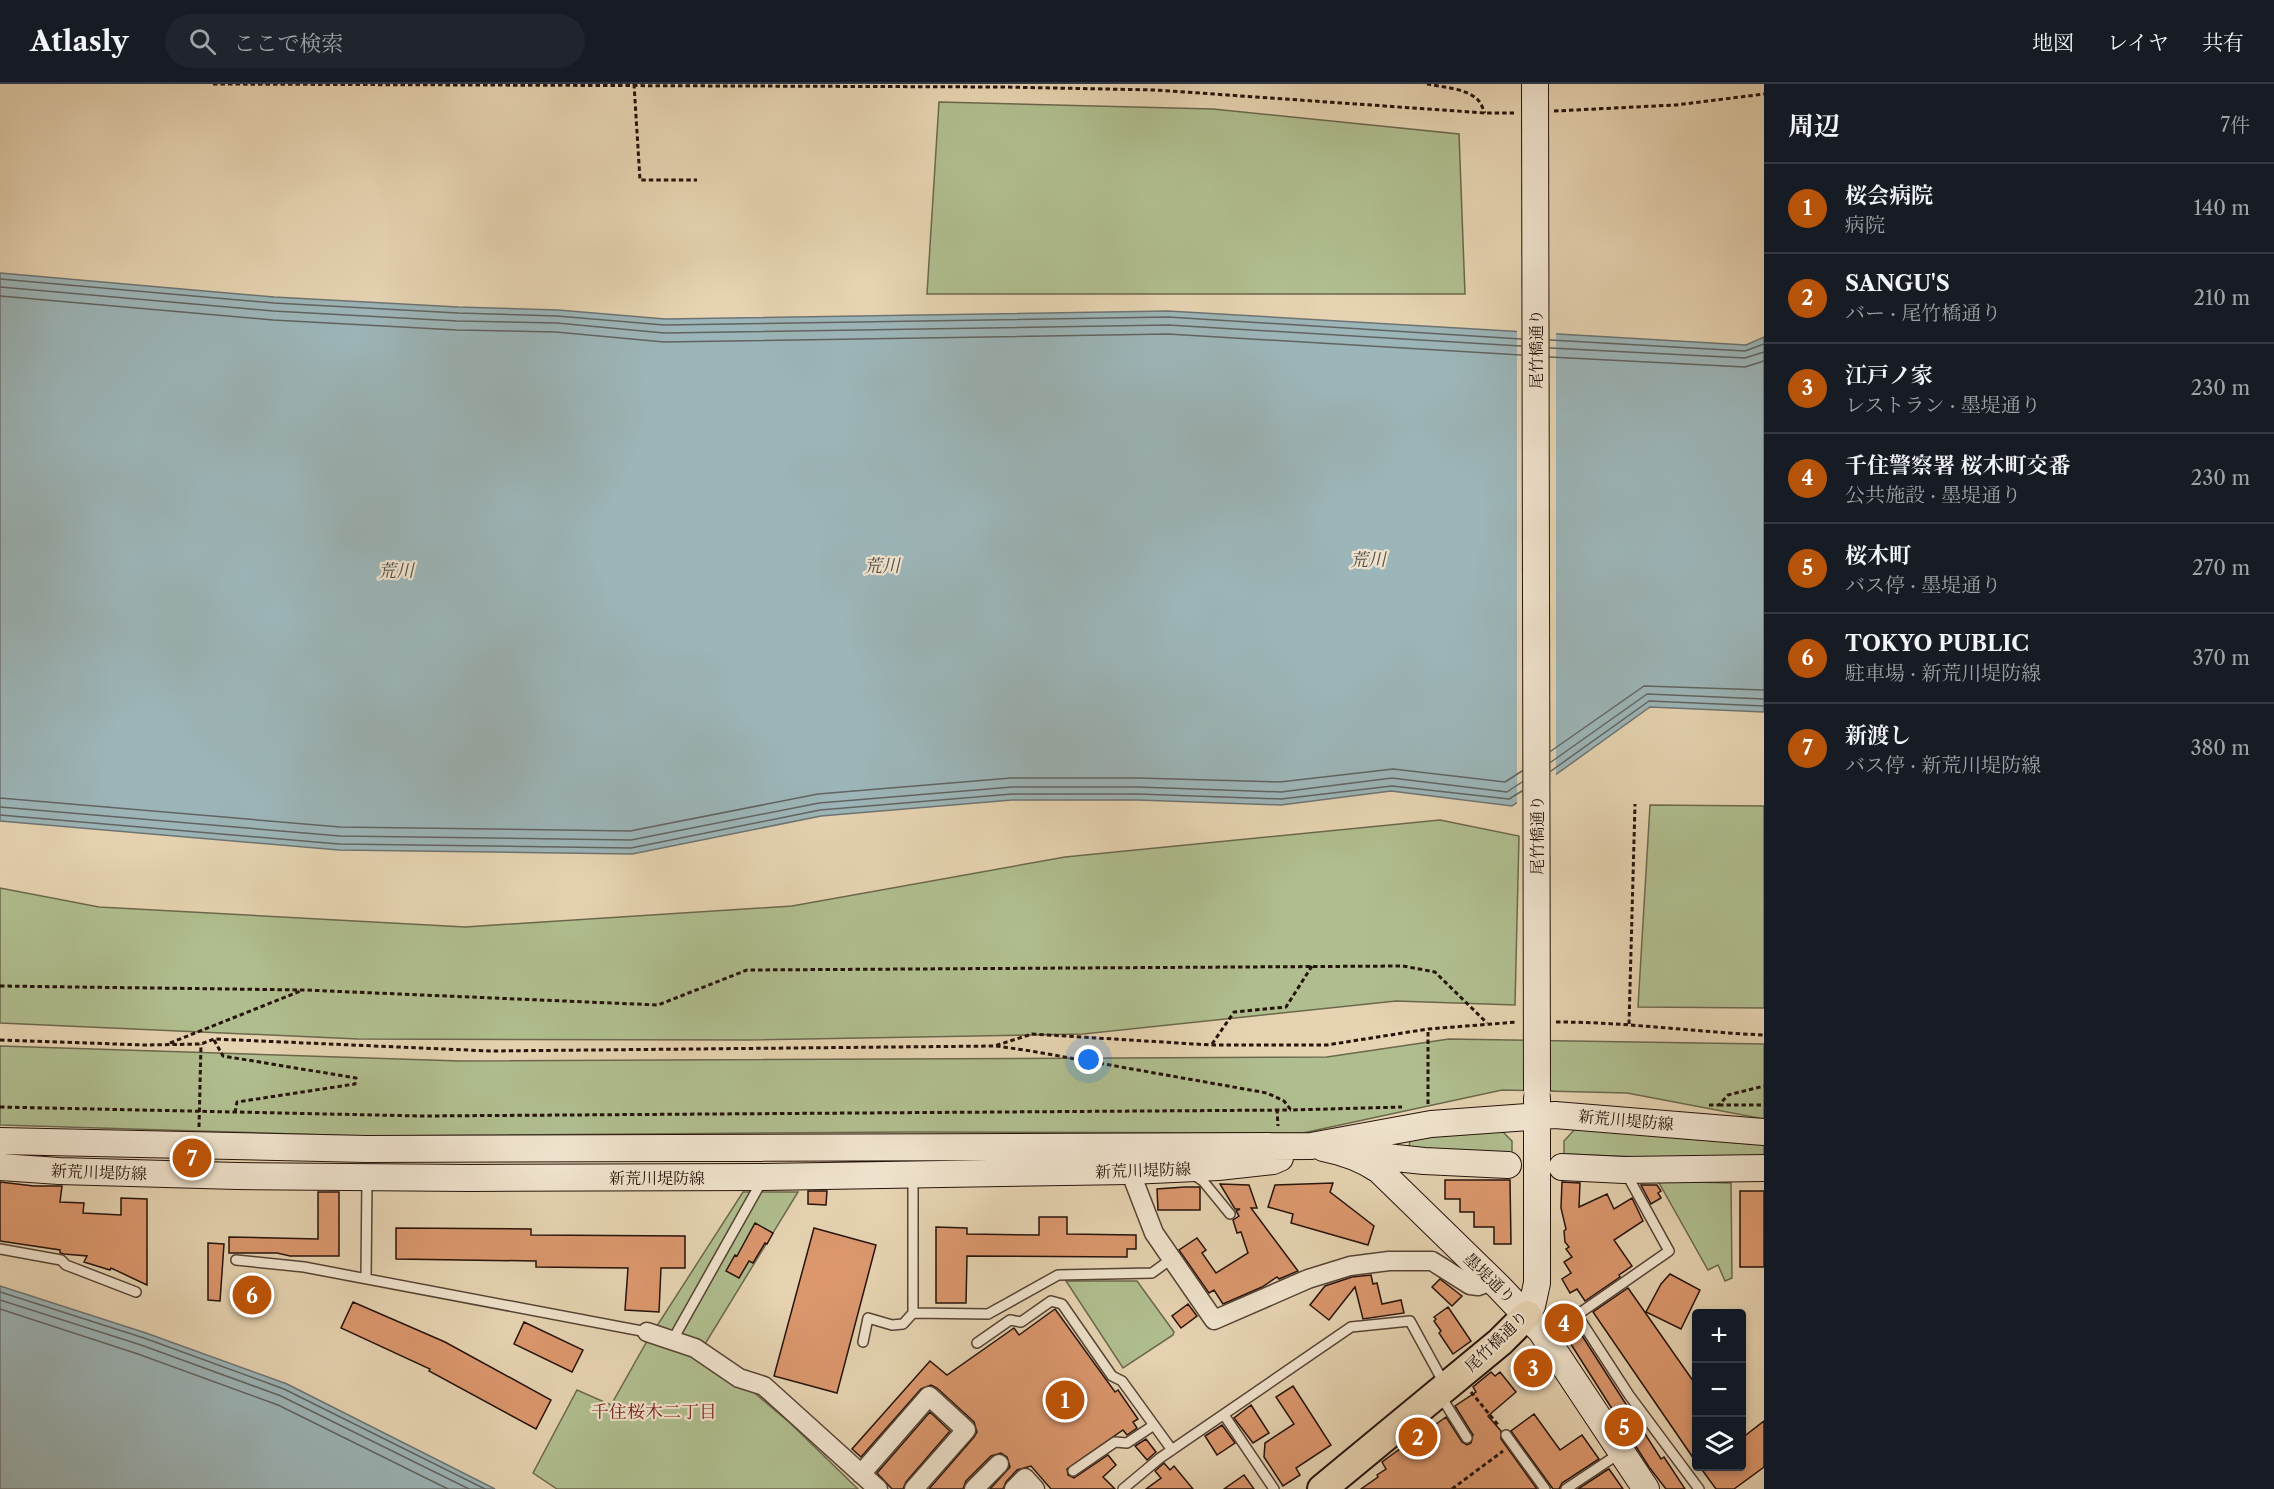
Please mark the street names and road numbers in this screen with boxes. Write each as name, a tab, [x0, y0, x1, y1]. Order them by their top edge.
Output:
street label: 尾竹橋通り	[1526, 309, 1546, 389]
street label: 尾竹橋通り	[1527, 795, 1547, 875]
street label: 新荒川堤防線	[1577, 1106, 1675, 1134]
street label: 新荒川堤防線	[1095, 1158, 1191, 1182]
street label: 新荒川堤防線	[51, 1160, 147, 1184]
street label: 新荒川堤防線	[609, 1168, 705, 1188]
street label: 墨堤通り	[1460, 1249, 1520, 1307]
street label: 尾竹橋通り	[1460, 1306, 1532, 1376]

